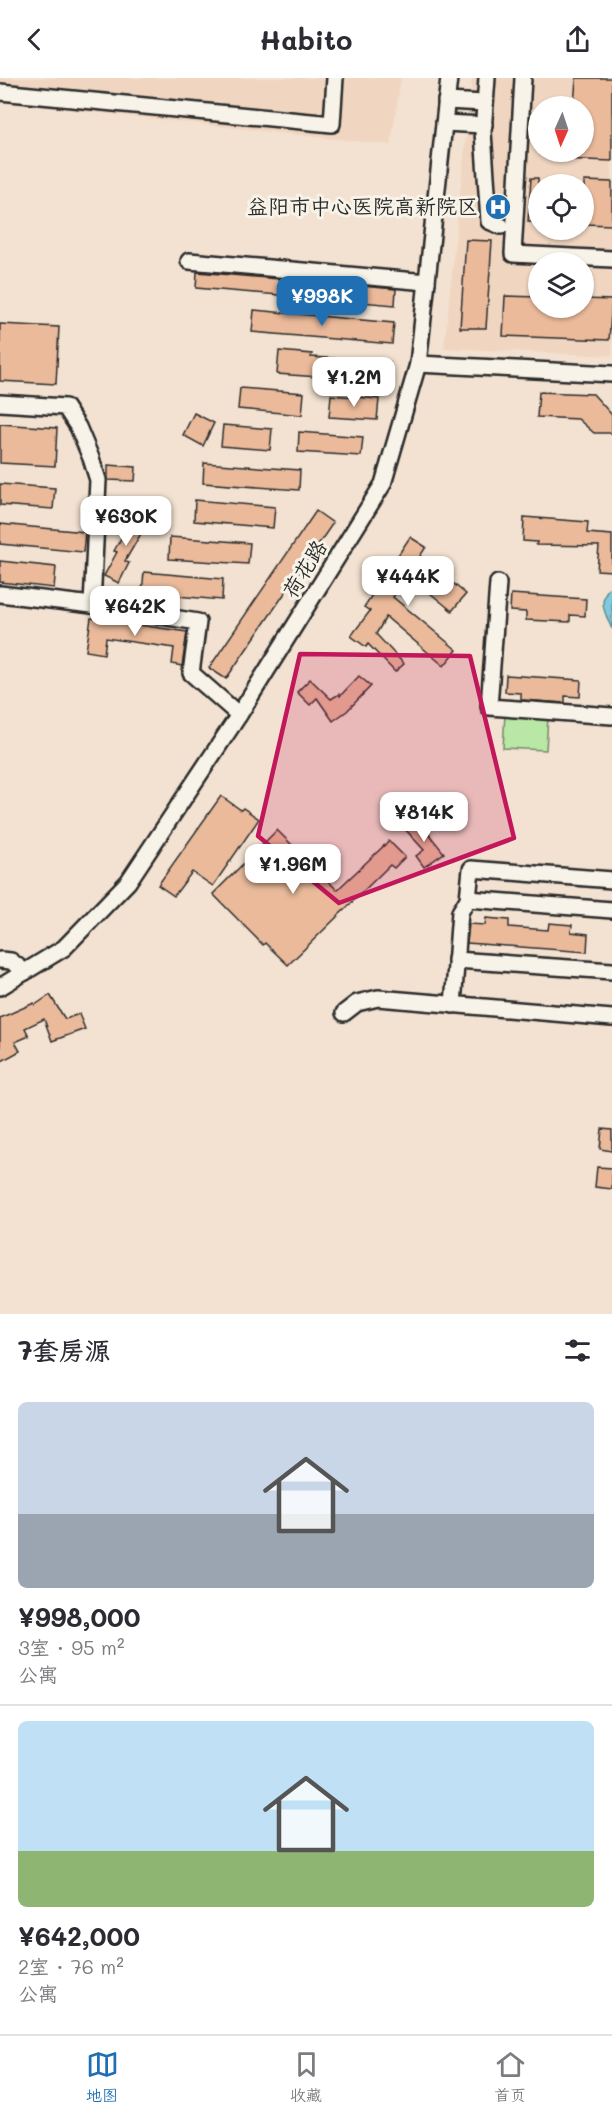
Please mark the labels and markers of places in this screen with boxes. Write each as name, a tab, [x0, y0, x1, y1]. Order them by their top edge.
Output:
place label: 益阳市中心医院高新院区	[247, 192, 478, 219]
hospital icon: 益阳市中心医院高新院区	[483, 192, 513, 222]
pin: ¥998K	[280, 276, 364, 327]
pin: ¥1.2M	[312, 357, 396, 408]
pin: ¥630K	[84, 496, 168, 547]
pin: ¥444K	[366, 556, 450, 607]
pin: ¥642K	[93, 586, 177, 637]
pin: ¥814K	[382, 792, 466, 843]
pin: ¥1.96M	[244, 844, 342, 895]

